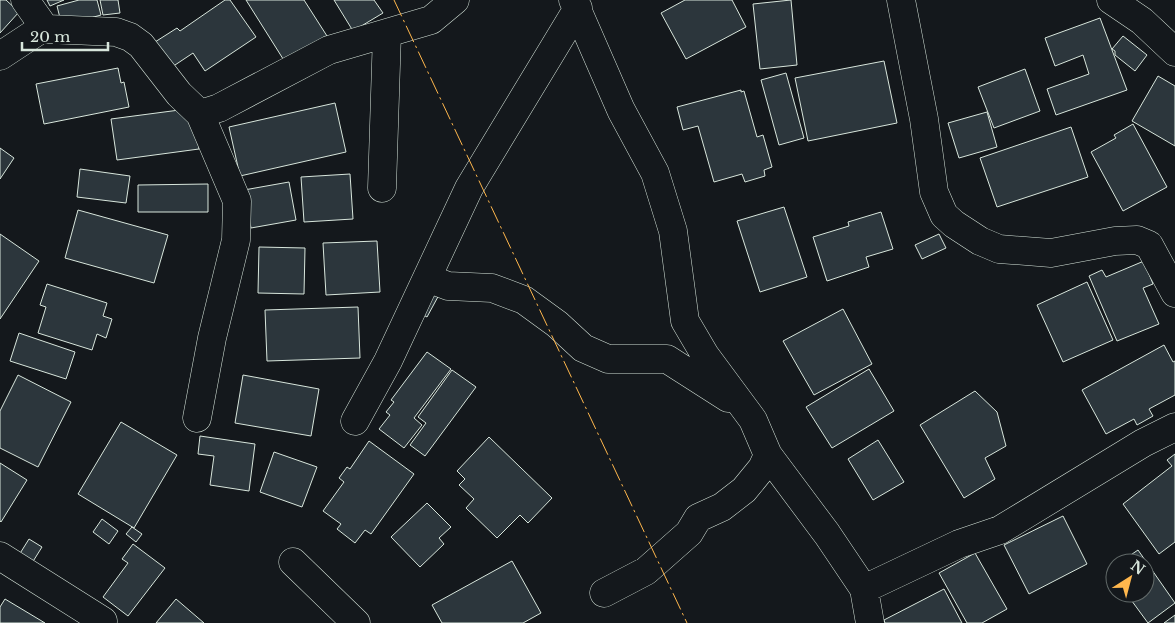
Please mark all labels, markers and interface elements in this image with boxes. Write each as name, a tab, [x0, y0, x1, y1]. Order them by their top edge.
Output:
scale bar	[22, 20, 109, 52]
text: 20 m	[30, 27, 70, 46]
north arrow	[1105, 553, 1155, 603]
text: N	[1127, 556, 1148, 579]

